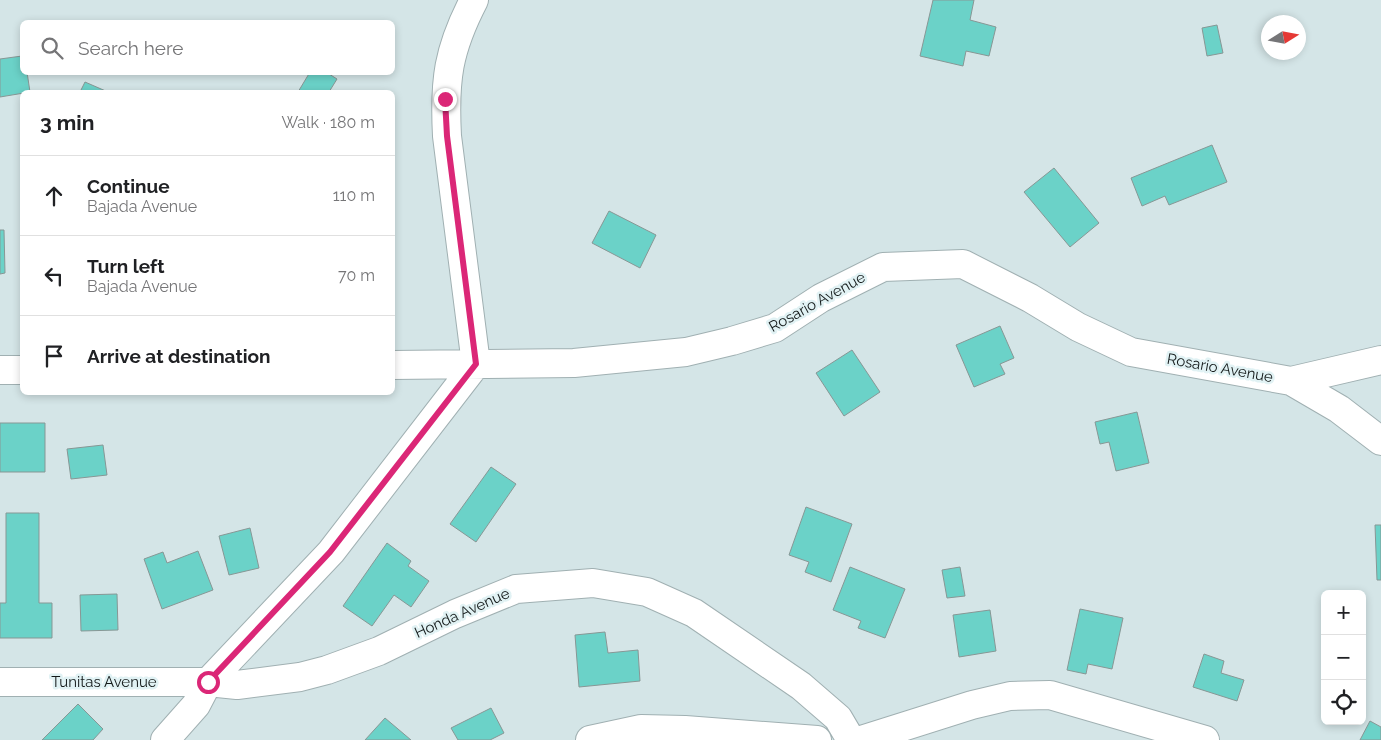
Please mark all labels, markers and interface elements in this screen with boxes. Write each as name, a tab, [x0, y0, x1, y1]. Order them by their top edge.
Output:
north arrow	[1261, 15, 1306, 60]
search box	[20, 20, 395, 75]
icon: search	[38, 34, 66, 62]
text: Search here	[78, 37, 184, 59]
route end	[434, 88, 457, 111]
text: 3 min	[40, 110, 94, 135]
text: Walk · 180 m	[281, 113, 375, 132]
text: Continue	[87, 175, 170, 197]
icon: ahead	[40, 182, 68, 210]
text: 110 m	[333, 186, 375, 205]
text: Bajada Avenue	[87, 197, 197, 216]
text: Turn left	[87, 255, 164, 277]
icon: left	[40, 262, 68, 290]
text: 70 m	[338, 266, 375, 285]
street label: Rosario Avenue	[766, 268, 868, 336]
text: Bajada Avenue	[87, 277, 197, 296]
icon: arrive	[40, 342, 68, 370]
text: Arrive at destination	[87, 345, 271, 367]
street label: Rosario Avenue	[1166, 350, 1275, 386]
street label: Honda Avenue	[412, 584, 512, 642]
map controls	[1321, 590, 1366, 725]
button: +	[1321, 590, 1366, 635]
button: −	[1321, 635, 1366, 680]
route start	[197, 671, 220, 694]
street label: Tunitas Avenue	[51, 673, 157, 691]
button: locate	[1321, 680, 1366, 725]

